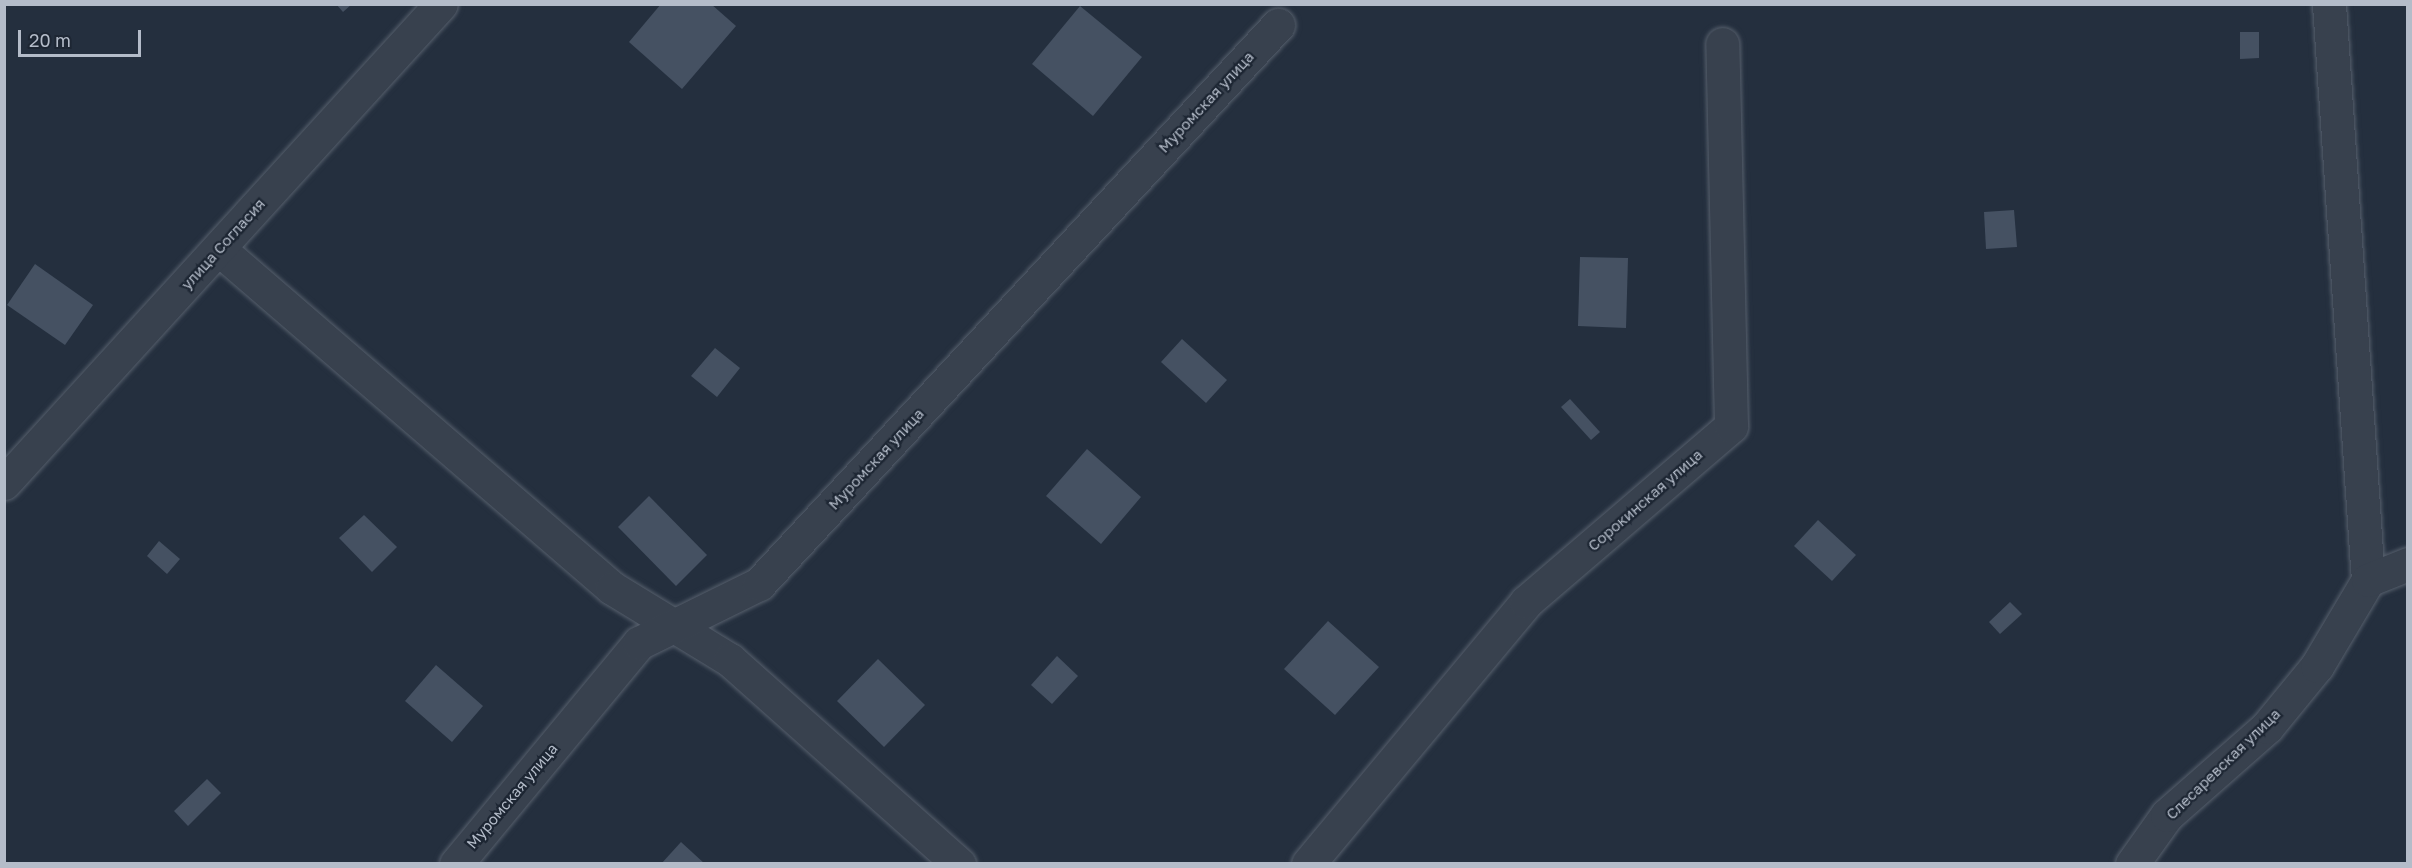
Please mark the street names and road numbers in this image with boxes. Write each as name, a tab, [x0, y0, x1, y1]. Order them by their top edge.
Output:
street label: Муромская улица	[1155, 48, 1257, 156]
street label: улица Согласия	[177, 195, 269, 293]
street label: Муромская улица	[825, 405, 927, 513]
street label: Сорокинская улица	[1584, 445, 1706, 555]
street label: Слесаревская улица	[2162, 705, 2284, 823]
street label: Муромская улица	[463, 740, 561, 852]

